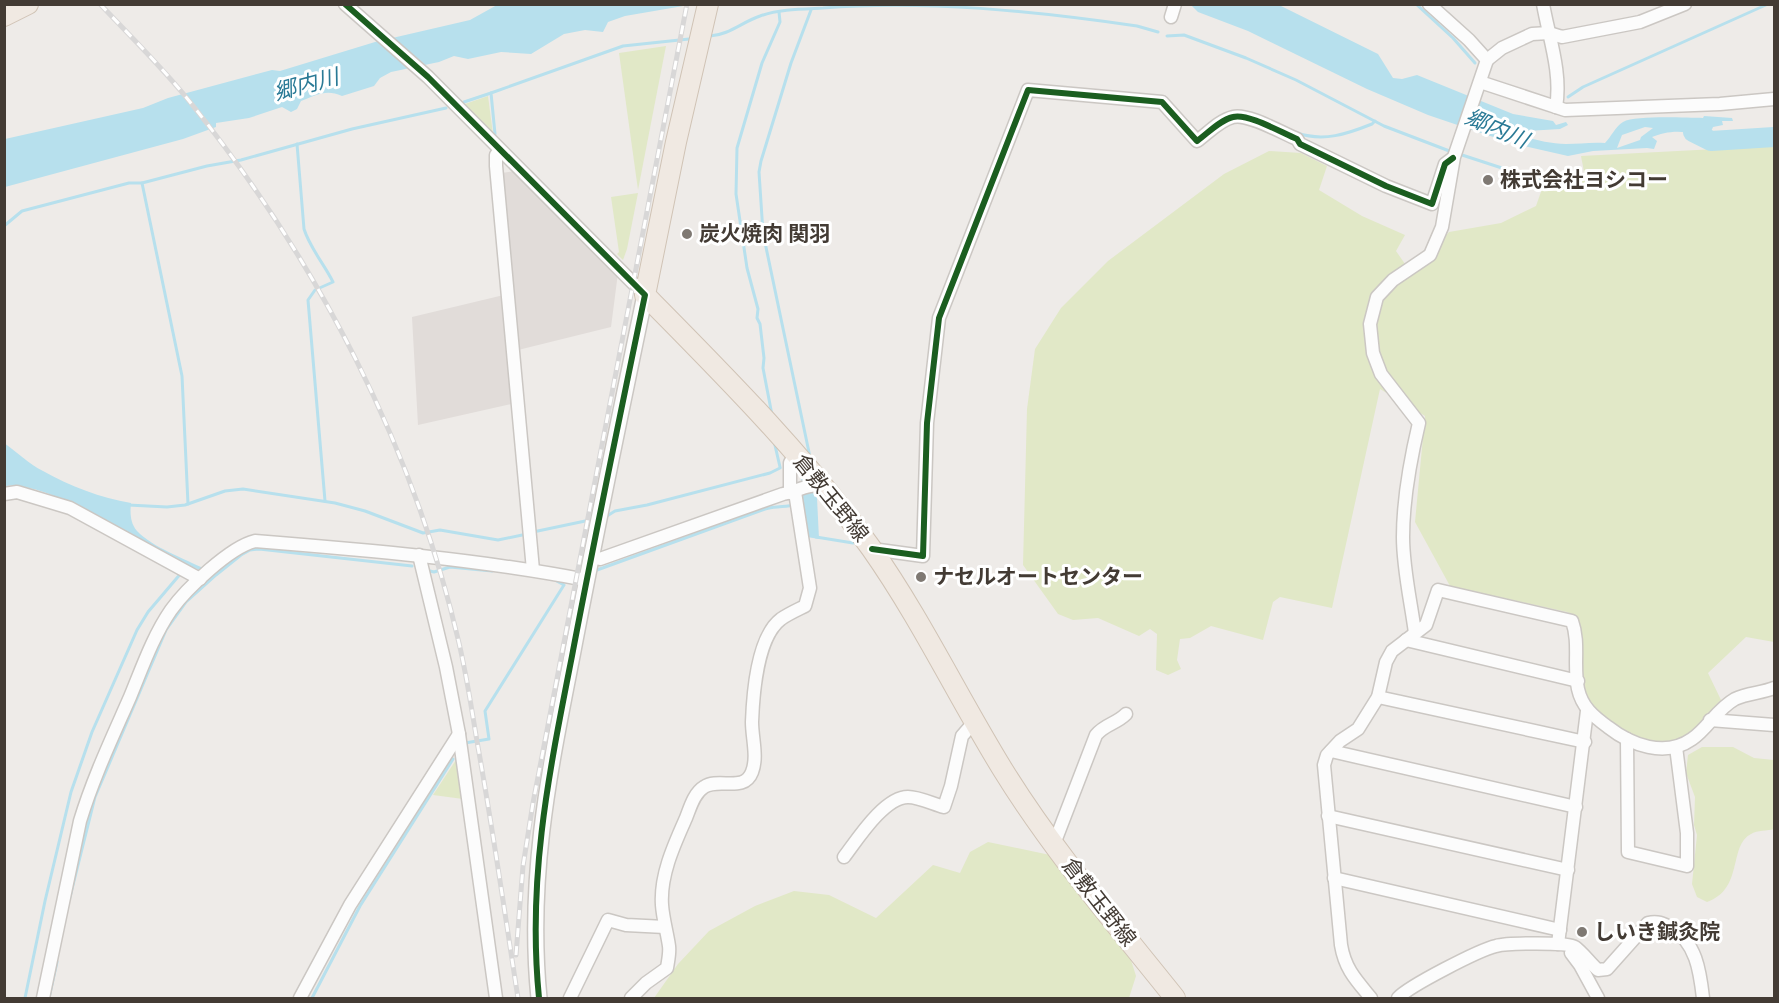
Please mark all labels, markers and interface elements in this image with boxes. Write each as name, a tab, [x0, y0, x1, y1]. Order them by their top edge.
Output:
water label: 郷内川	[271, 63, 343, 106]
water label: 郷内川	[1461, 104, 1534, 155]
place label: 株式会社ヨシコー	[1500, 168, 1668, 192]
marker: 株式会社ヨシコー	[1481, 173, 1495, 187]
place label: 炭火焼肉 関羽	[699, 222, 830, 246]
marker: 炭火焼肉 関羽	[680, 227, 694, 241]
street label: 倉敷玉野線	[789, 450, 873, 546]
place label: ナセルオートセンター	[933, 565, 1143, 589]
marker: ナセルオートセンター	[914, 570, 928, 584]
street label: 倉敷玉野線	[1057, 853, 1141, 951]
place label: しいき鍼灸院	[1594, 920, 1720, 944]
marker: しいき鍼灸院	[1575, 925, 1589, 939]

